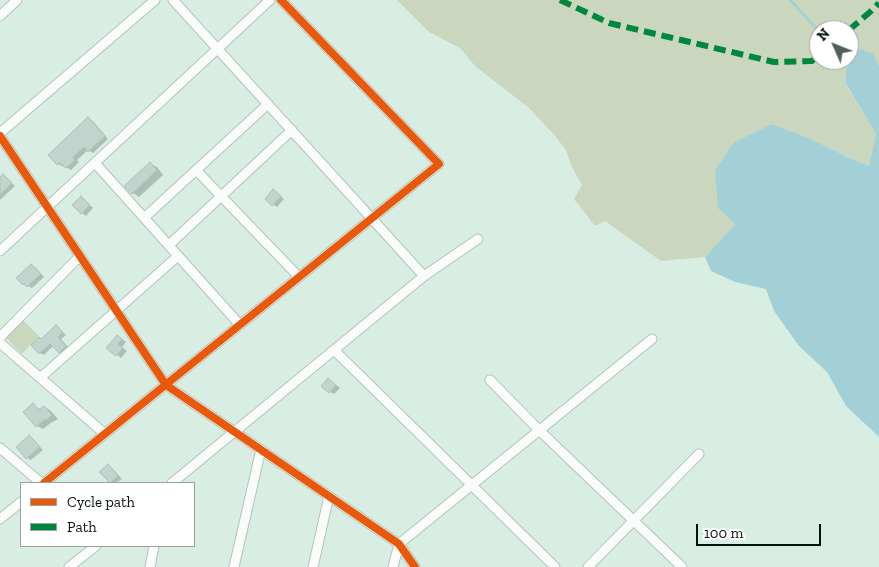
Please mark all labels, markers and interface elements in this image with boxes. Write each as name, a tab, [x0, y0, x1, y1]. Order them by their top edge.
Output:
north arrow	[809, 20, 859, 70]
text: N	[814, 25, 833, 45]
legend	[20, 482, 195, 547]
text: Cycle path	[67, 493, 135, 511]
scale bar	[699, 514, 824, 546]
text: Path	[67, 518, 97, 536]
text: 100 m	[704, 524, 743, 542]

